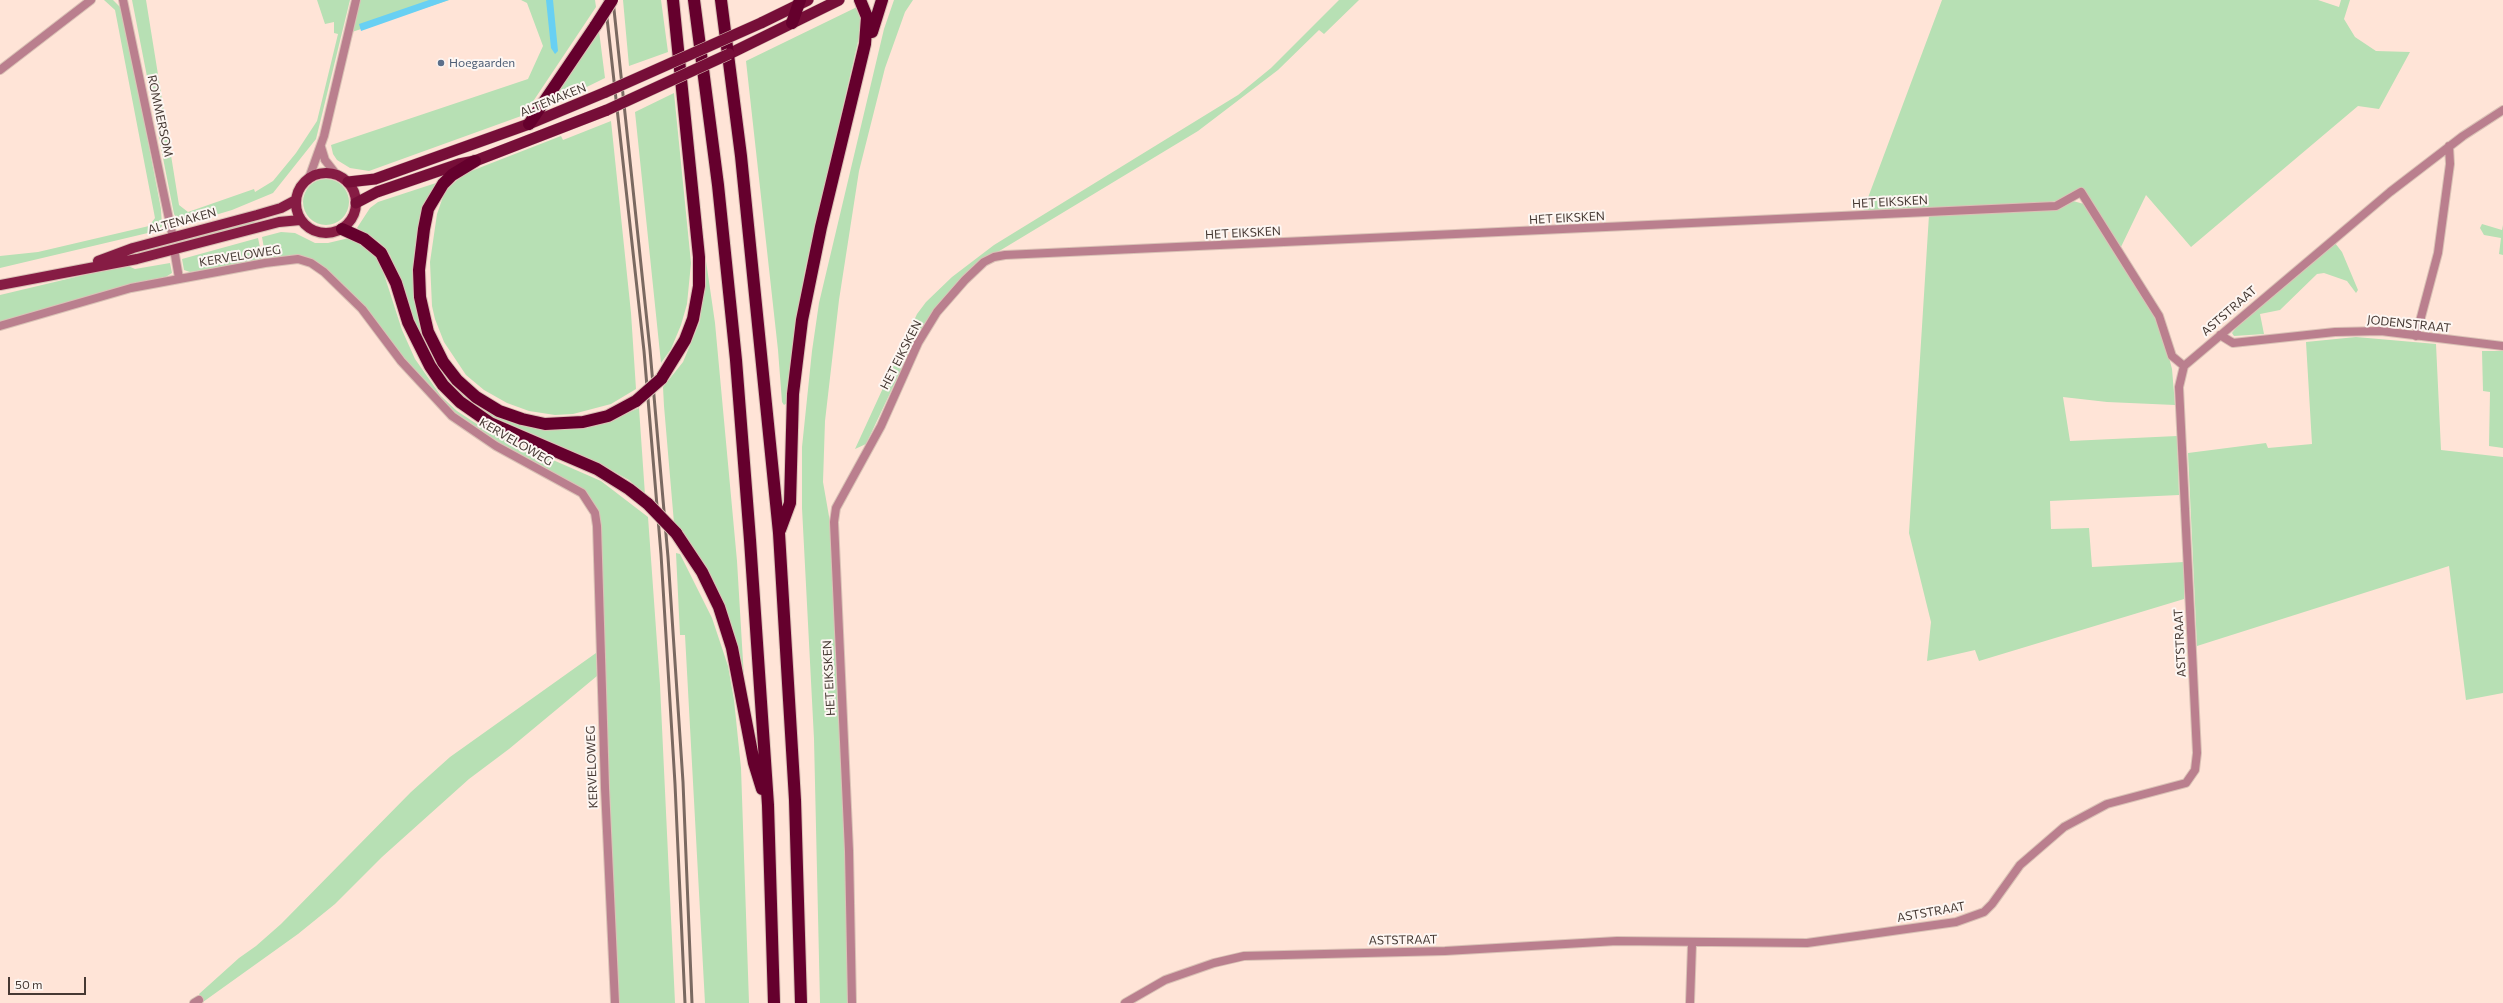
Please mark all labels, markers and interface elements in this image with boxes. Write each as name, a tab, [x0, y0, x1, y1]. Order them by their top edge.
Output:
place label: Hoegaarden	[449, 56, 515, 70]
marker: Hoegaarden	[436, 58, 446, 68]
street label: ROMMERSOM	[144, 74, 176, 158]
street label: ALTENAKEN	[518, 80, 588, 120]
street label: HET EIKSKEN	[1852, 193, 1928, 211]
street label: ALTENAKEN	[146, 205, 218, 237]
street label: HET EIKSKEN	[1529, 209, 1605, 227]
street label: HET EIKSKEN	[1205, 224, 1281, 242]
street label: KERVELOWEG	[198, 242, 282, 270]
street label: ASTSTRAAT	[2198, 283, 2260, 339]
street label: JODENSTRAAT	[2366, 312, 2452, 336]
street label: HET EIKSKEN	[877, 318, 925, 392]
street label: KERVELOWEG	[477, 415, 555, 469]
street label: ASTSTRAAT	[2171, 608, 2189, 678]
street label: HET EIKSKEN	[820, 640, 838, 716]
street label: KERVELOWEG	[583, 725, 601, 809]
street label: ASTSTRAAT	[1896, 899, 1966, 925]
street label: ASTSTRAAT	[1369, 932, 1437, 948]
scale bar	[10, 969, 88, 995]
text: 50 m	[15, 977, 43, 991]

